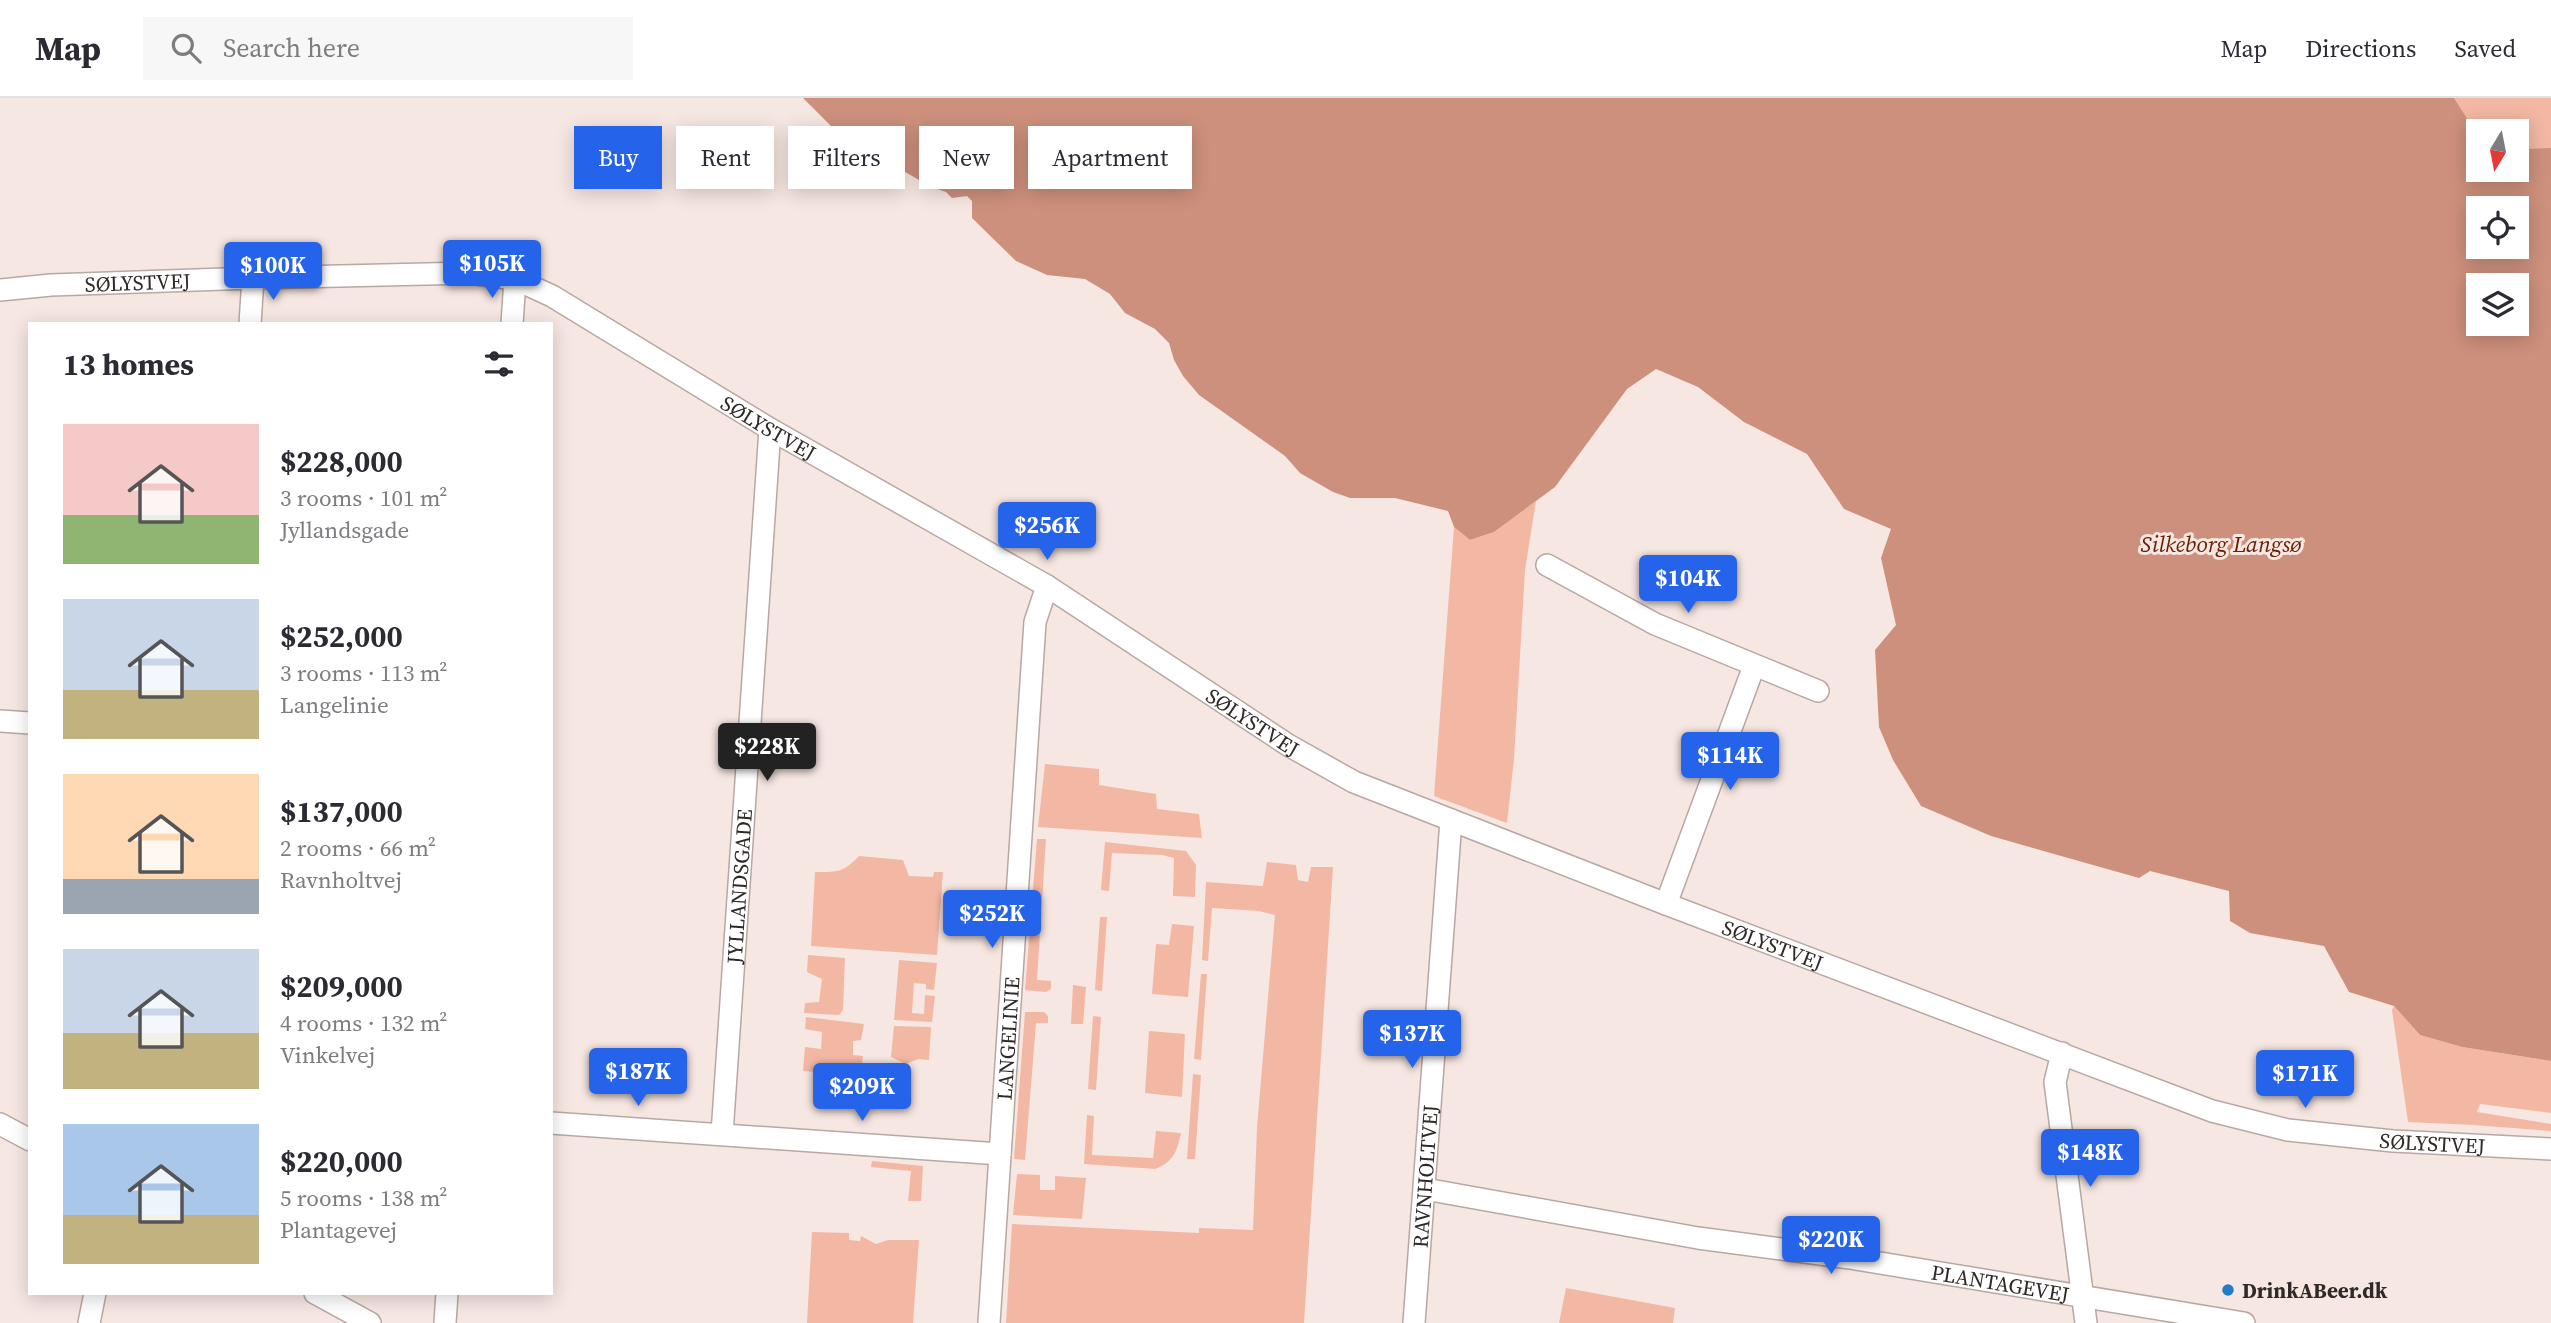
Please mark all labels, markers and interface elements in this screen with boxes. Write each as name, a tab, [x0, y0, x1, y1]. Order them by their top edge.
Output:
search box	[143, 17, 633, 80]
text: Map	[35, 26, 101, 71]
icon: search	[167, 29, 205, 67]
text: Search here	[223, 30, 360, 66]
text: Map	[2220, 32, 2267, 65]
text: Directions	[2305, 32, 2416, 65]
text: Saved	[2454, 32, 2516, 65]
north arrow	[2466, 119, 2529, 182]
map controls	[2466, 119, 2529, 336]
chip: Buy	[574, 126, 662, 189]
chip: Rent	[676, 126, 774, 189]
chip: Filters	[788, 126, 905, 189]
chip: New	[919, 126, 1014, 189]
chip: Apartment	[1028, 126, 1192, 189]
button: locate	[2466, 196, 2529, 259]
pin: $105K	[443, 240, 541, 300]
pin: $100K	[224, 242, 322, 302]
text: $105K	[459, 247, 525, 279]
text: $100K	[240, 249, 306, 281]
street label: SØLYSTVEJ	[84, 266, 191, 298]
button: layers	[2466, 273, 2529, 336]
text: 13 homes	[63, 344, 194, 385]
icon: filters	[480, 345, 518, 383]
street label: SØLYSTVEJ	[716, 388, 822, 467]
text: $228,000	[280, 441, 403, 482]
icon: home	[119, 452, 203, 536]
text: 3 rooms · 101 m²	[280, 482, 447, 514]
pin: $256K	[998, 503, 1096, 562]
text: $256K	[1014, 509, 1080, 541]
text: Jyllandsgade	[280, 514, 409, 546]
water label: Silkeborg Langsø	[2141, 528, 2302, 560]
pin: $104K	[1639, 556, 1737, 615]
text: $104K	[1655, 562, 1721, 594]
text: $252,000	[280, 616, 403, 657]
icon: home	[119, 627, 203, 711]
text: 3 rooms · 113 m²	[280, 657, 447, 689]
street label: SØLYSTVEJ	[1201, 681, 1305, 763]
text: Langelinie	[280, 689, 389, 721]
pin: $228K	[718, 724, 816, 783]
text: $228K	[734, 730, 800, 762]
pin: $114K	[1681, 732, 1779, 792]
text: $114K	[1697, 739, 1763, 771]
text: $137,000	[280, 791, 403, 832]
icon: home	[119, 802, 203, 886]
street label: JYLLANDSGADE	[719, 808, 759, 966]
text: 2 rooms · 66 m²	[280, 832, 436, 864]
text: Ravnholtvej	[280, 864, 402, 896]
pin: $252K	[943, 890, 1041, 950]
text: $252K	[959, 897, 1025, 929]
street label: SØLYSTVEJ	[1718, 912, 1828, 977]
text: $209,000	[280, 966, 403, 1007]
street label: LANGELINIE	[989, 976, 1026, 1101]
icon: home	[119, 977, 203, 1061]
text: 4 rooms · 132 m²	[280, 1007, 447, 1039]
pin: $137K	[1363, 1010, 1461, 1070]
text: $137K	[1379, 1017, 1445, 1049]
text: Vinkelvej	[280, 1039, 375, 1071]
pin: $187K	[589, 1048, 687, 1108]
pin: $171K	[2256, 1051, 2354, 1110]
text: $187K	[605, 1055, 671, 1087]
text: $171K	[2272, 1057, 2338, 1089]
pin: $209K	[813, 1063, 911, 1123]
text: $209K	[829, 1070, 895, 1102]
street label: RAVNHOLTVEJ	[1405, 1104, 1445, 1249]
street label: SØLYSTVEJ	[2378, 1125, 2486, 1160]
pin: $148K	[2041, 1130, 2139, 1189]
text: $148K	[2057, 1136, 2123, 1168]
text: $220,000	[280, 1141, 403, 1182]
icon: home	[119, 1152, 203, 1236]
text: 5 rooms · 138 m²	[280, 1182, 447, 1214]
text: Plantagevej	[280, 1214, 397, 1246]
pin: $220K	[1782, 1216, 1880, 1276]
text: $220K	[1798, 1223, 1864, 1255]
street label: PLANTAGEVEJ	[1929, 1257, 2072, 1308]
place label: DrinkABeer.dk	[2242, 1276, 2388, 1305]
marker: DrinkABeer.dk	[2220, 1282, 2236, 1298]

